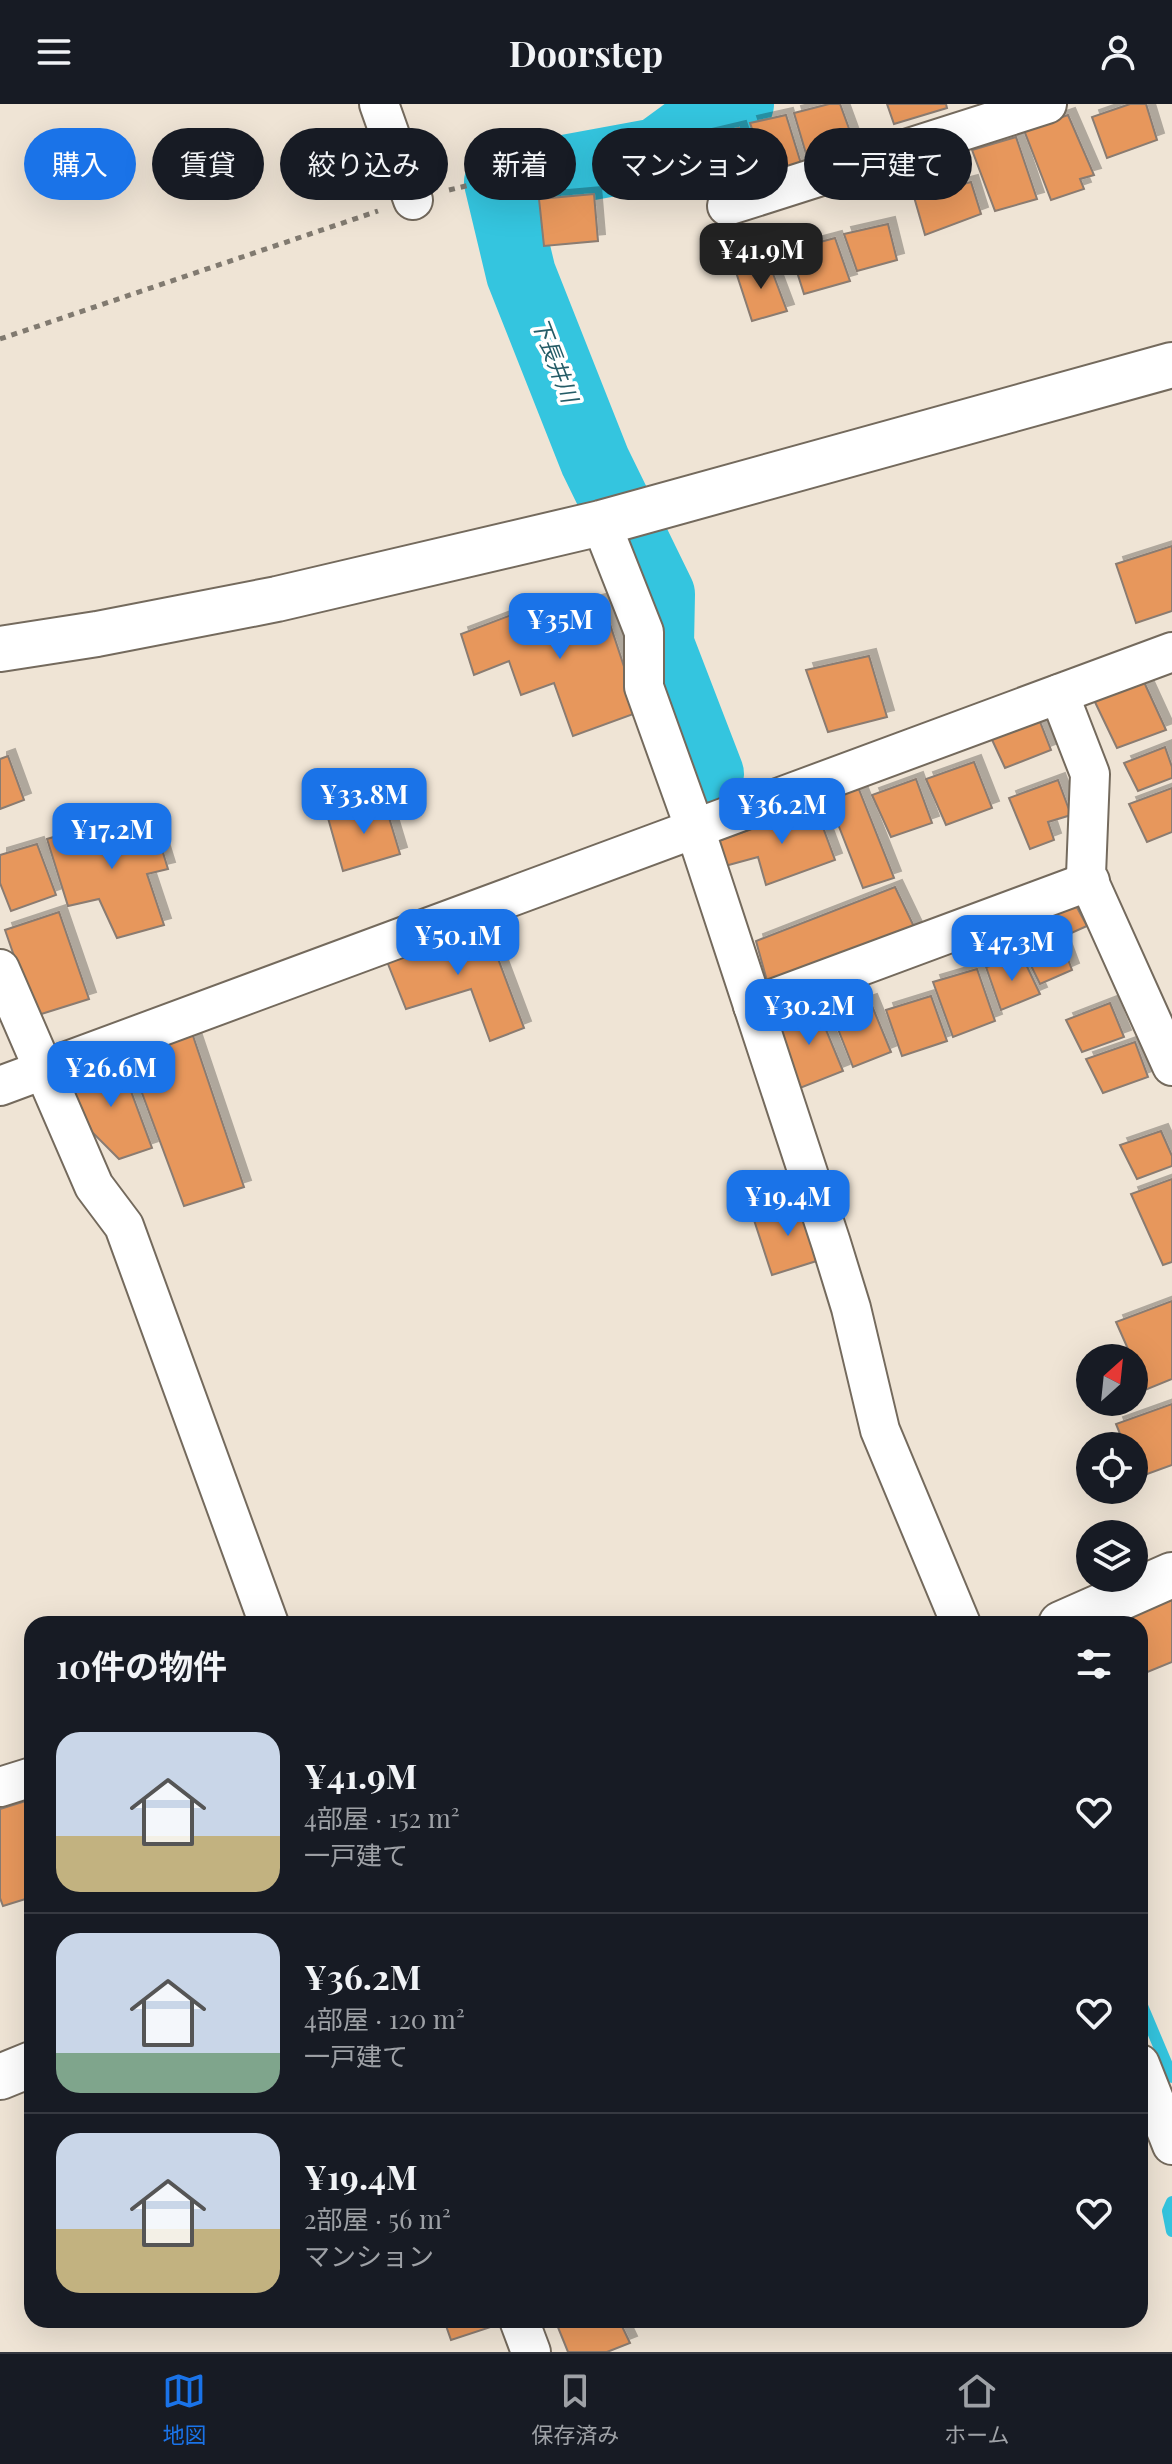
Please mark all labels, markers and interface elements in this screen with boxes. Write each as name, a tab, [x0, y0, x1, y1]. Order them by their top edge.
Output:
text: Doorstep	[509, 28, 663, 76]
icon: menu	[32, 30, 76, 74]
icon: person	[1096, 30, 1140, 74]
chip: 購入	[24, 128, 136, 200]
chip: 賃貸	[152, 128, 264, 200]
chip: 絞り込み	[280, 128, 448, 200]
chip: 新着	[464, 128, 576, 200]
chip: マンション	[592, 128, 788, 200]
chip: 一戸建て	[804, 128, 972, 200]
pin: ¥41.9M	[696, 223, 826, 291]
text: ¥41.9M	[718, 231, 804, 266]
water label: 下長井川	[526, 313, 586, 408]
pin: ¥35M	[513, 593, 607, 661]
text: ¥35M	[527, 601, 593, 636]
pin: ¥33.8M	[299, 768, 429, 836]
text: ¥33.8M	[320, 776, 408, 811]
pin: ¥36.2M	[717, 778, 847, 846]
text: ¥36.2M	[737, 786, 827, 821]
pin: ¥17.2M	[47, 803, 177, 871]
text: ¥17.2M	[70, 811, 154, 846]
pin: ¥50.1M	[393, 909, 523, 977]
pin: ¥47.3M	[947, 915, 1077, 983]
text: ¥50.1M	[414, 917, 502, 952]
text: ¥47.3M	[970, 923, 1054, 958]
pin: ¥30.2M	[744, 979, 874, 1047]
text: ¥30.2M	[763, 987, 855, 1022]
pin: ¥26.6M	[46, 1041, 176, 1109]
text: ¥26.6M	[65, 1049, 157, 1084]
pin: ¥19.4M	[723, 1170, 853, 1238]
text: ¥19.4M	[745, 1178, 831, 1213]
north arrow	[1076, 1344, 1148, 1416]
map controls	[1076, 1344, 1148, 1592]
button: locate	[1076, 1432, 1148, 1504]
button: layers	[1076, 1520, 1148, 1592]
text: 10件の物件	[56, 1642, 227, 1688]
icon: filters	[1072, 1642, 1116, 1686]
text: ¥41.9M	[304, 1752, 417, 1798]
icon: home	[120, 1764, 216, 1860]
icon: heart	[1072, 1790, 1116, 1834]
text: 4部屋 · 152 m²	[304, 1800, 460, 1835]
text: 一戸建て	[304, 1837, 408, 1872]
text: ¥36.2M	[304, 1953, 421, 1999]
icon: home	[120, 1965, 216, 2061]
icon: heart	[1072, 1991, 1116, 2035]
text: 4部屋 · 120 m²	[304, 2001, 465, 2036]
text: 一戸建て	[304, 2038, 408, 2073]
text: ¥19.4M	[304, 2153, 418, 2199]
icon: home	[120, 2165, 216, 2261]
icon: heart	[1072, 2191, 1116, 2235]
text: 2部屋 · 56 m²	[304, 2201, 451, 2236]
text: マンション	[304, 2238, 434, 2273]
tab: 地図	[162, 2369, 206, 2449]
tab: 保存済み	[531, 2369, 619, 2449]
tab: ホーム	[944, 2369, 1010, 2449]

